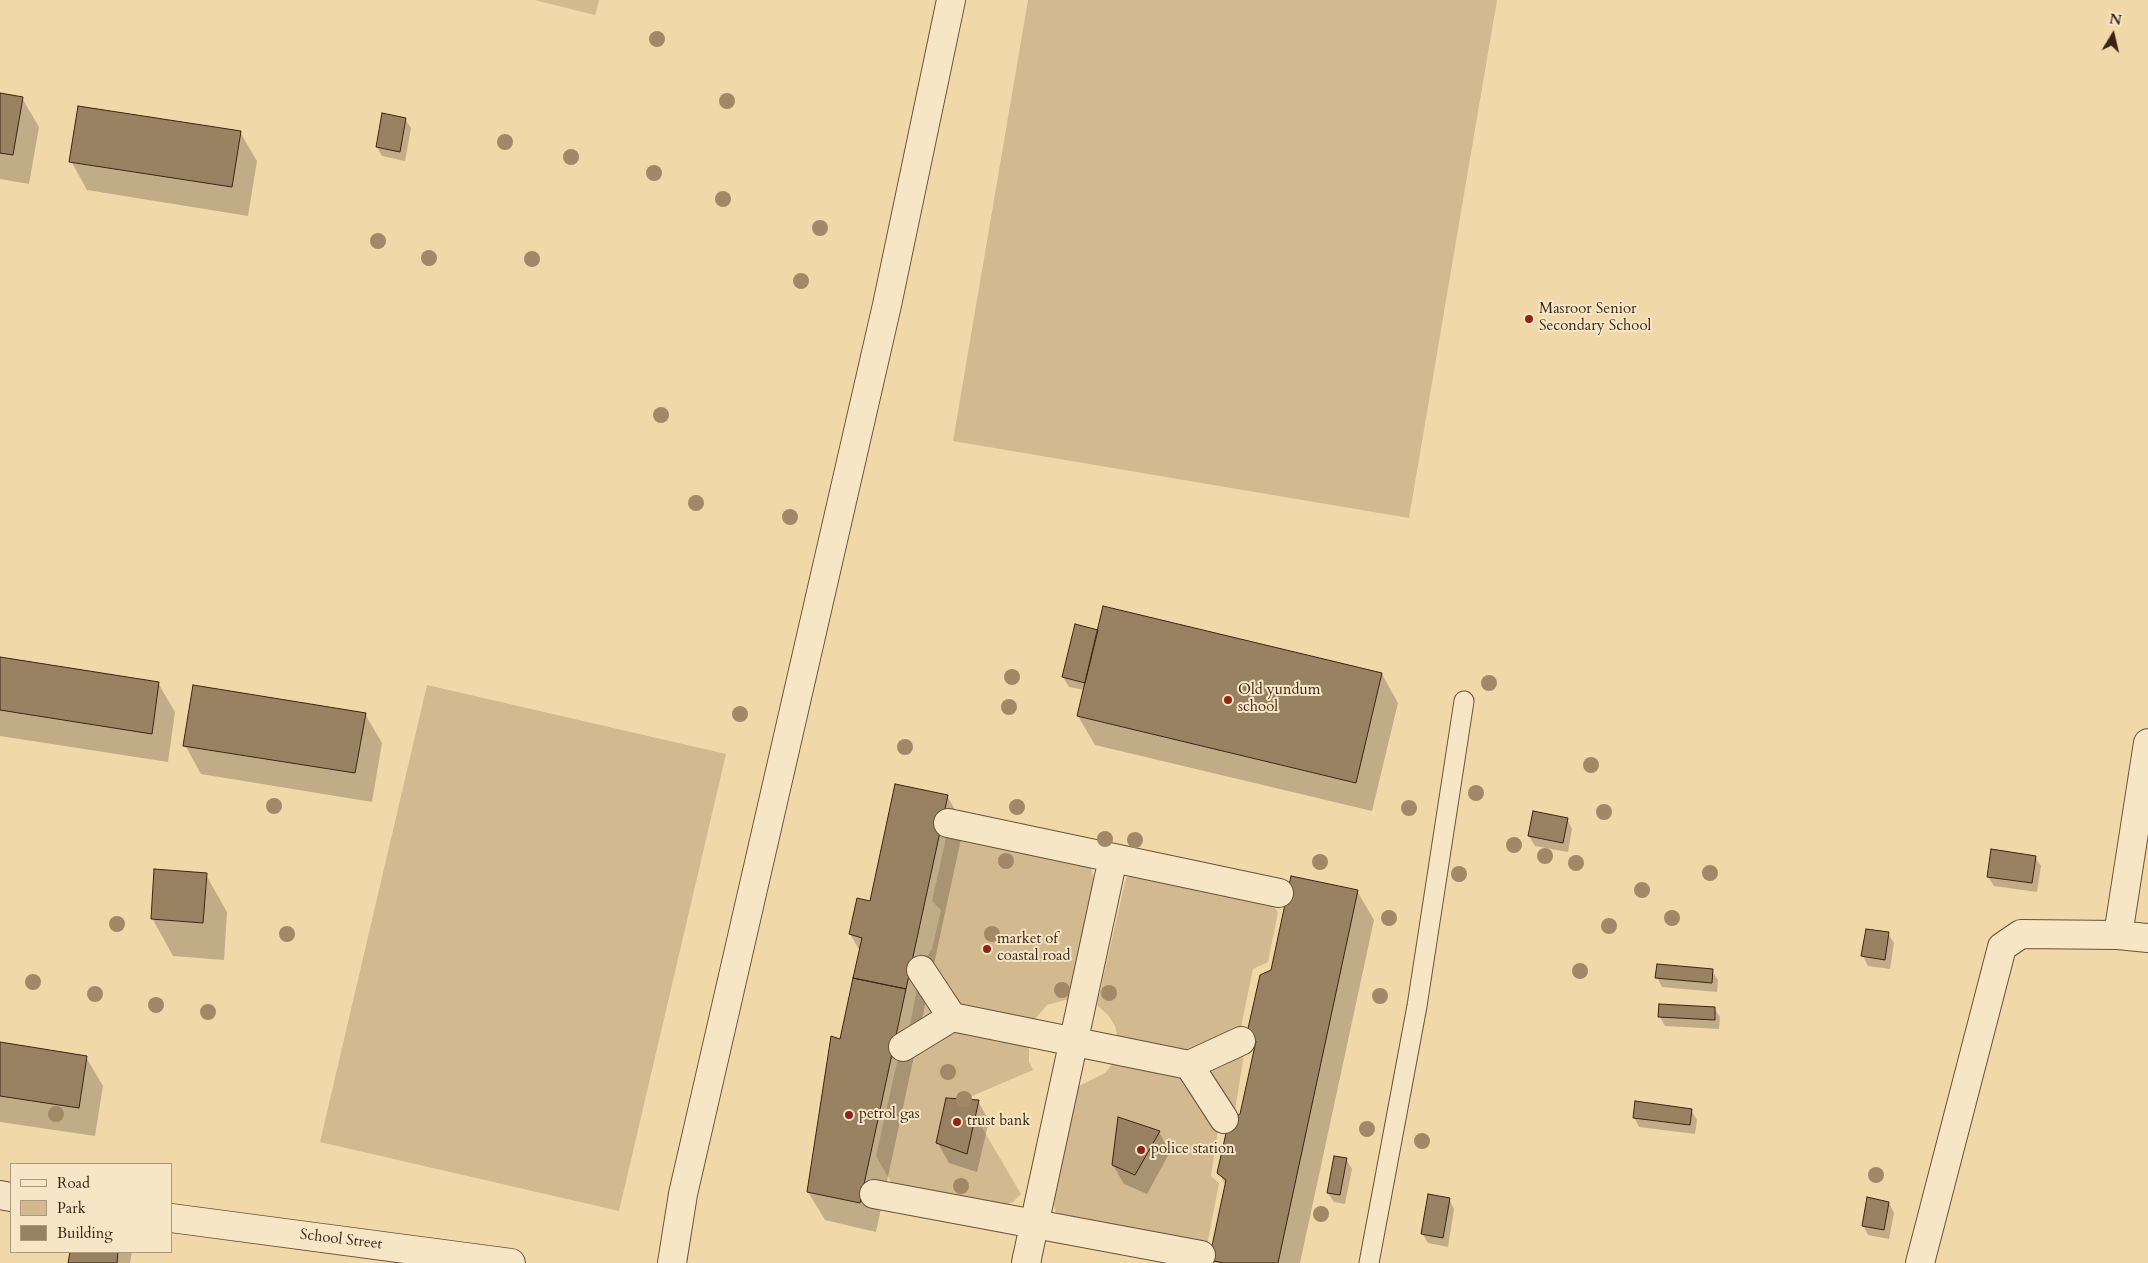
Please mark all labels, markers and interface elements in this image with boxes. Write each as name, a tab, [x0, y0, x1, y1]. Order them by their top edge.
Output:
text: N	[2108, 9, 2123, 30]
north arrow	[2088, 10, 2138, 60]
place label: Masroor Senior Secondary School	[1539, 301, 1651, 336]
marker: Masroor Senior Secondary School	[1523, 313, 1535, 325]
place label: Old yundum school	[1238, 682, 1320, 717]
marker: Old yundum school	[1222, 694, 1234, 706]
place label: market of coastal road	[997, 931, 1071, 966]
marker: market of coastal road	[981, 943, 993, 955]
place label: petrol gas	[859, 1106, 920, 1124]
marker: petrol gas	[843, 1109, 855, 1121]
place label: trust bank	[967, 1113, 1030, 1131]
marker: trust bank	[951, 1116, 963, 1128]
place label: police station	[1151, 1141, 1235, 1159]
marker: police station	[1135, 1144, 1147, 1156]
legend	[10, 1163, 172, 1253]
text: Road	[57, 1173, 90, 1193]
text: Park	[57, 1198, 86, 1218]
text: Building	[57, 1223, 113, 1243]
street label: School Street	[299, 1226, 383, 1254]

